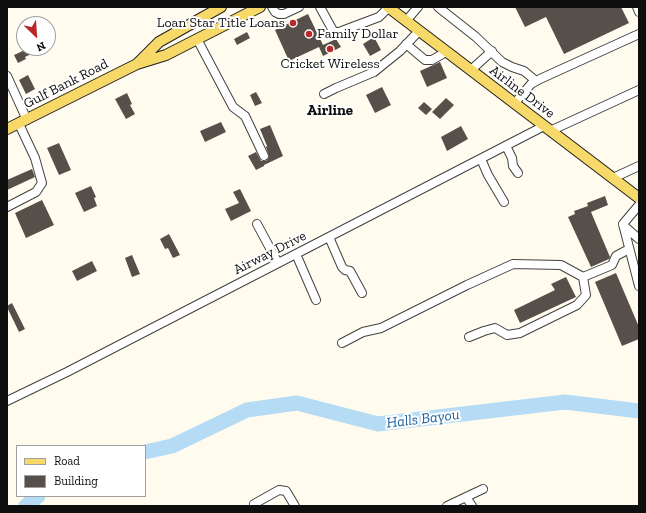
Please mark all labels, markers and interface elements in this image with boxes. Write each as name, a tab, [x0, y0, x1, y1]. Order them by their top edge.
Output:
place label: Loan Star Title Loans	[157, 15, 285, 31]
north arrow	[16, 16, 56, 56]
marker: Loan Star Title Loans	[288, 18, 298, 28]
place label: Family Dollar	[317, 26, 398, 42]
marker: Family Dollar	[304, 29, 314, 39]
text: N	[34, 39, 47, 54]
marker: Cricket Wireless	[325, 44, 335, 54]
street label: Gulf Bank Road	[21, 55, 111, 113]
place label: Cricket Wireless	[280, 56, 380, 72]
street label: Airline Drive	[486, 62, 558, 122]
district label: Airline	[307, 102, 353, 120]
street label: Airway Drive	[231, 228, 309, 278]
water label: Halls Bayou	[385, 406, 461, 432]
legend	[16, 445, 146, 497]
text: Road	[54, 454, 80, 468]
text: Building	[54, 474, 98, 488]

